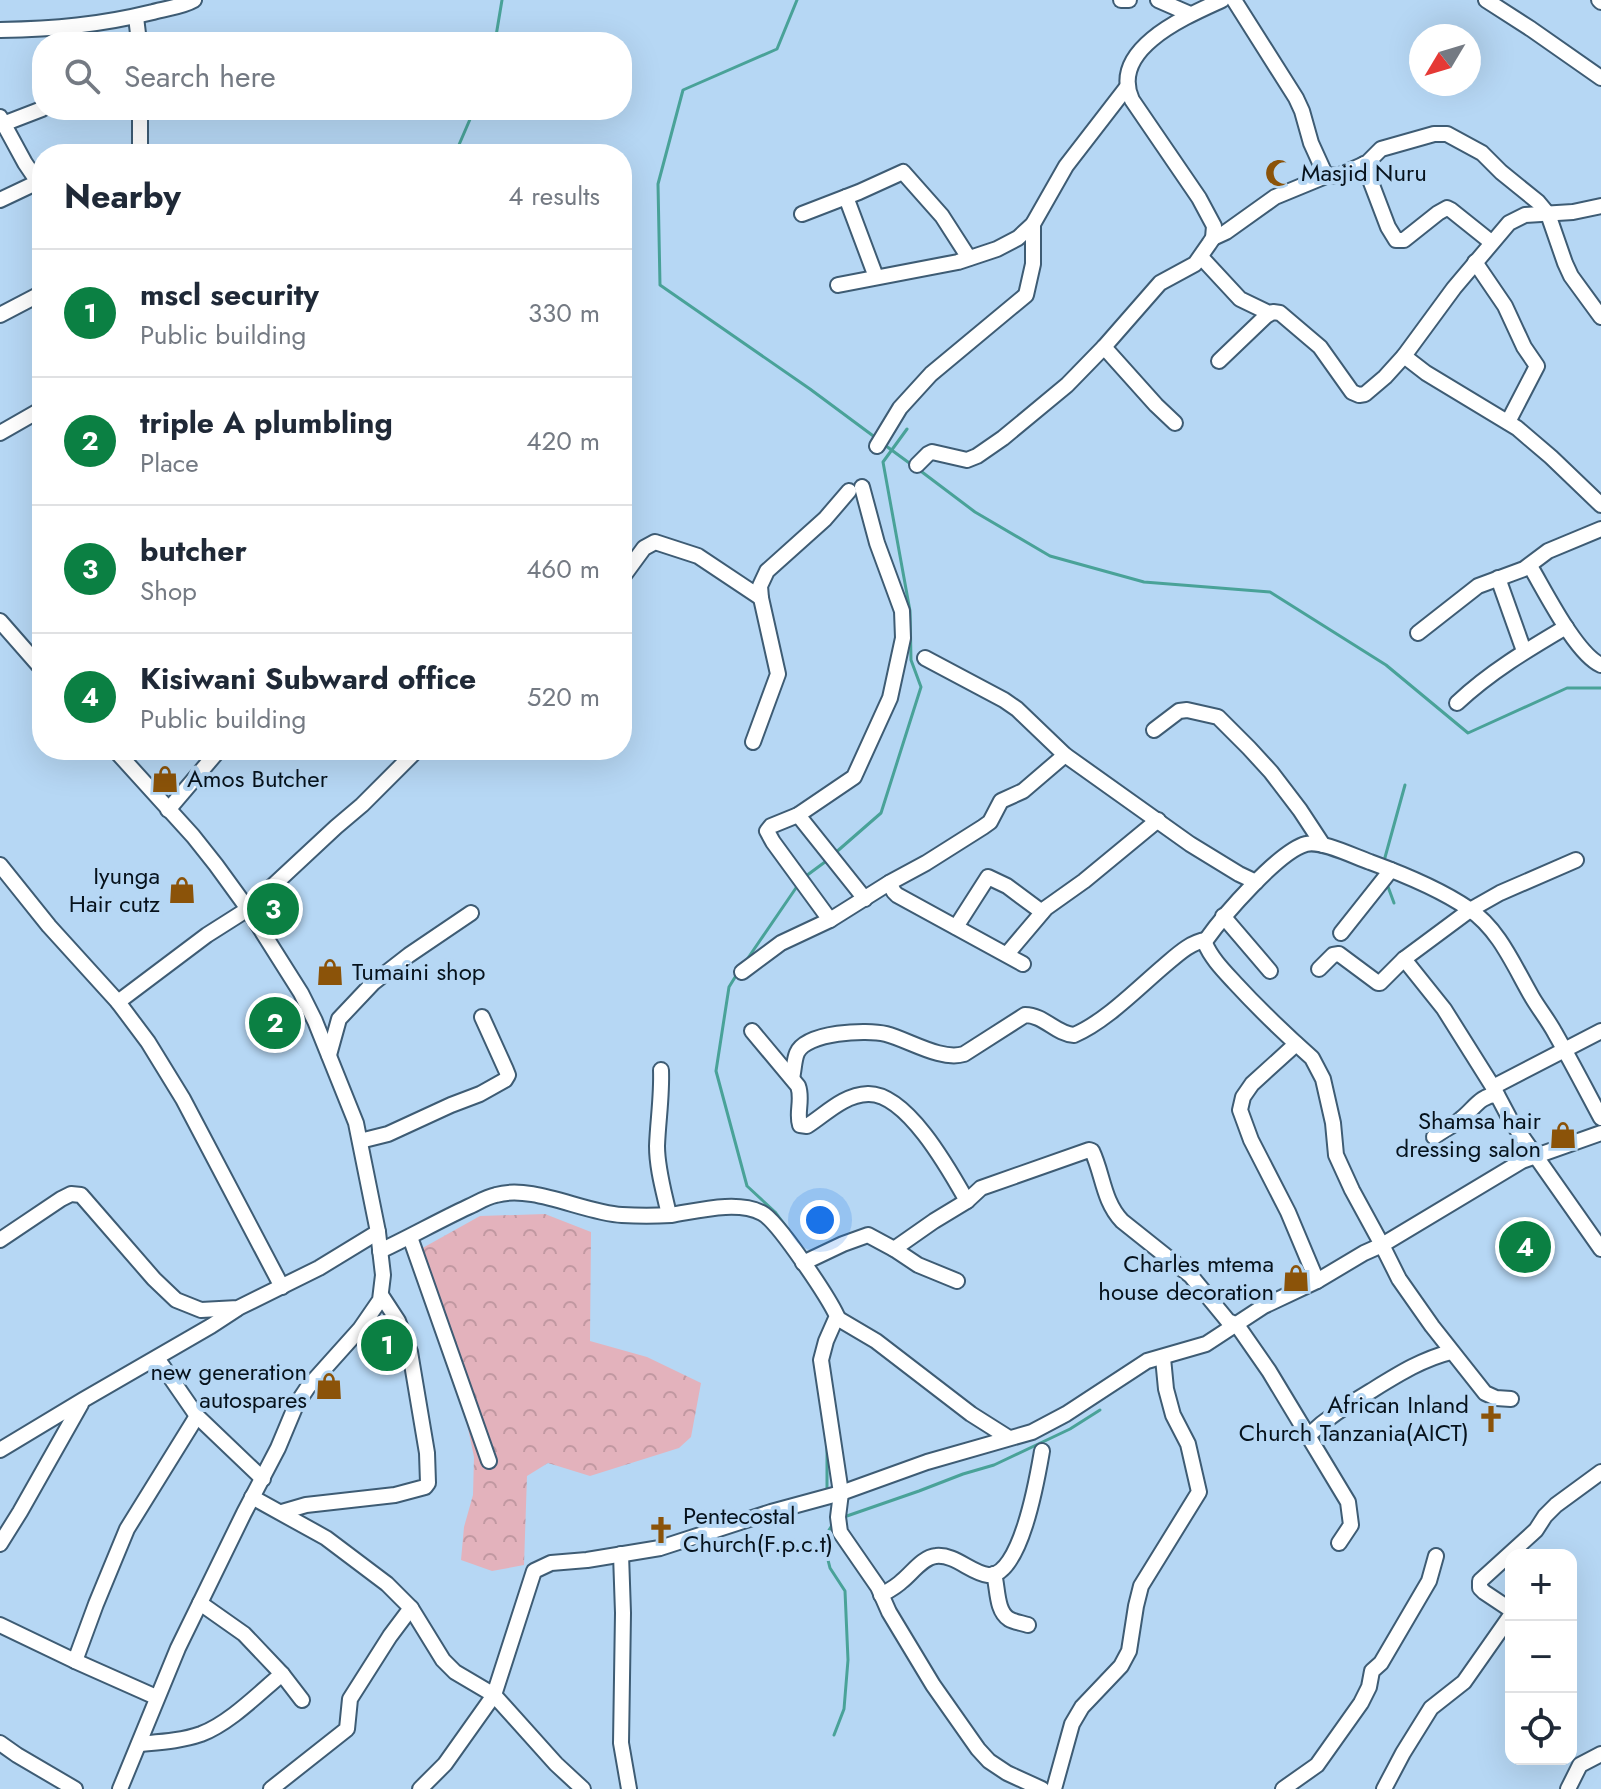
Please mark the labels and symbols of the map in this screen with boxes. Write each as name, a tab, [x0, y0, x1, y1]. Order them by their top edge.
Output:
north arrow	[1409, 24, 1481, 96]
place label: Masjid Nuru	[1301, 155, 1427, 190]
mosque icon: Masjid Nuru	[1264, 158, 1294, 188]
place label: Amos Butcher	[187, 761, 329, 796]
shop icon: Amos Butcher	[150, 764, 180, 794]
place label: Iyunga Hair cutz	[69, 858, 160, 921]
shop icon: Iyunga Hair cutz	[167, 875, 197, 905]
pin: 3	[247, 879, 299, 939]
place label: Tumaini shop	[352, 954, 485, 989]
shop icon: Tumaini shop	[315, 957, 345, 987]
pin: 2	[249, 993, 301, 1053]
place label: Shamsa hair dressing salon	[1396, 1103, 1542, 1166]
shop icon: Shamsa hair dressing salon	[1548, 1120, 1578, 1150]
your location	[800, 1200, 840, 1240]
pin: 4	[1499, 1217, 1551, 1277]
place label: Charles mtema house decoration	[1098, 1246, 1274, 1309]
shop icon: Charles mtema house decoration	[1281, 1263, 1311, 1293]
pin: 1	[361, 1315, 413, 1375]
place label: new generation autospares	[150, 1354, 307, 1417]
shop icon: new generation autospares	[314, 1371, 344, 1401]
place label: African Inland Church Tanzania(AICT)	[1239, 1387, 1469, 1450]
church icon: African Inland Church Tanzania(AICT)	[1476, 1404, 1506, 1434]
place label: Pentecostal Church(F.p.c.t)	[683, 1498, 833, 1561]
church icon: Pentecostal Church(F.p.c.t)	[646, 1515, 676, 1545]

